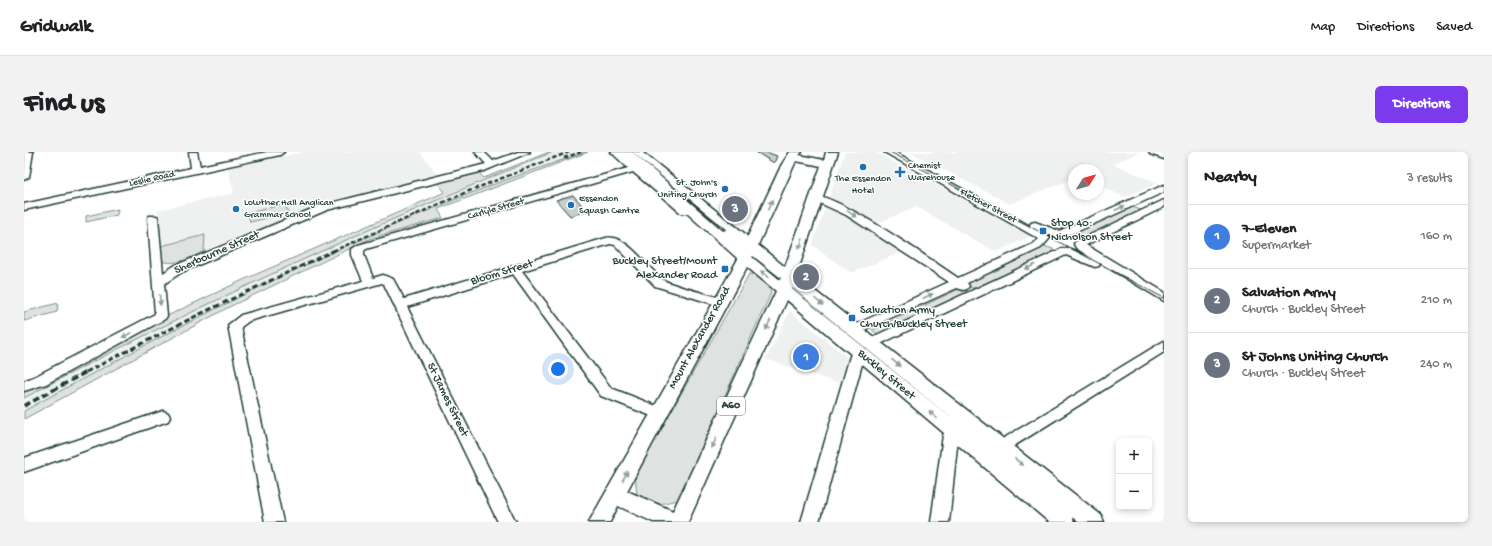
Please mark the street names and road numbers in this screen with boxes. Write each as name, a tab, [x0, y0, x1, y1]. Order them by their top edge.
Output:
street label: Leslie Road	[128, 168, 177, 190]
street label: Fletcher Street	[956, 185, 1019, 227]
street label: Carlyle Street	[466, 195, 526, 223]
street label: Sherbourne Street	[172, 228, 263, 278]
street label: Bloom Street	[468, 257, 536, 289]
street label: Mount Alexander Road	[666, 284, 734, 392]
street label: Buckley Street	[854, 346, 918, 404]
street label: St James Street	[423, 361, 471, 440]
road number: A60	[717, 397, 745, 415]

